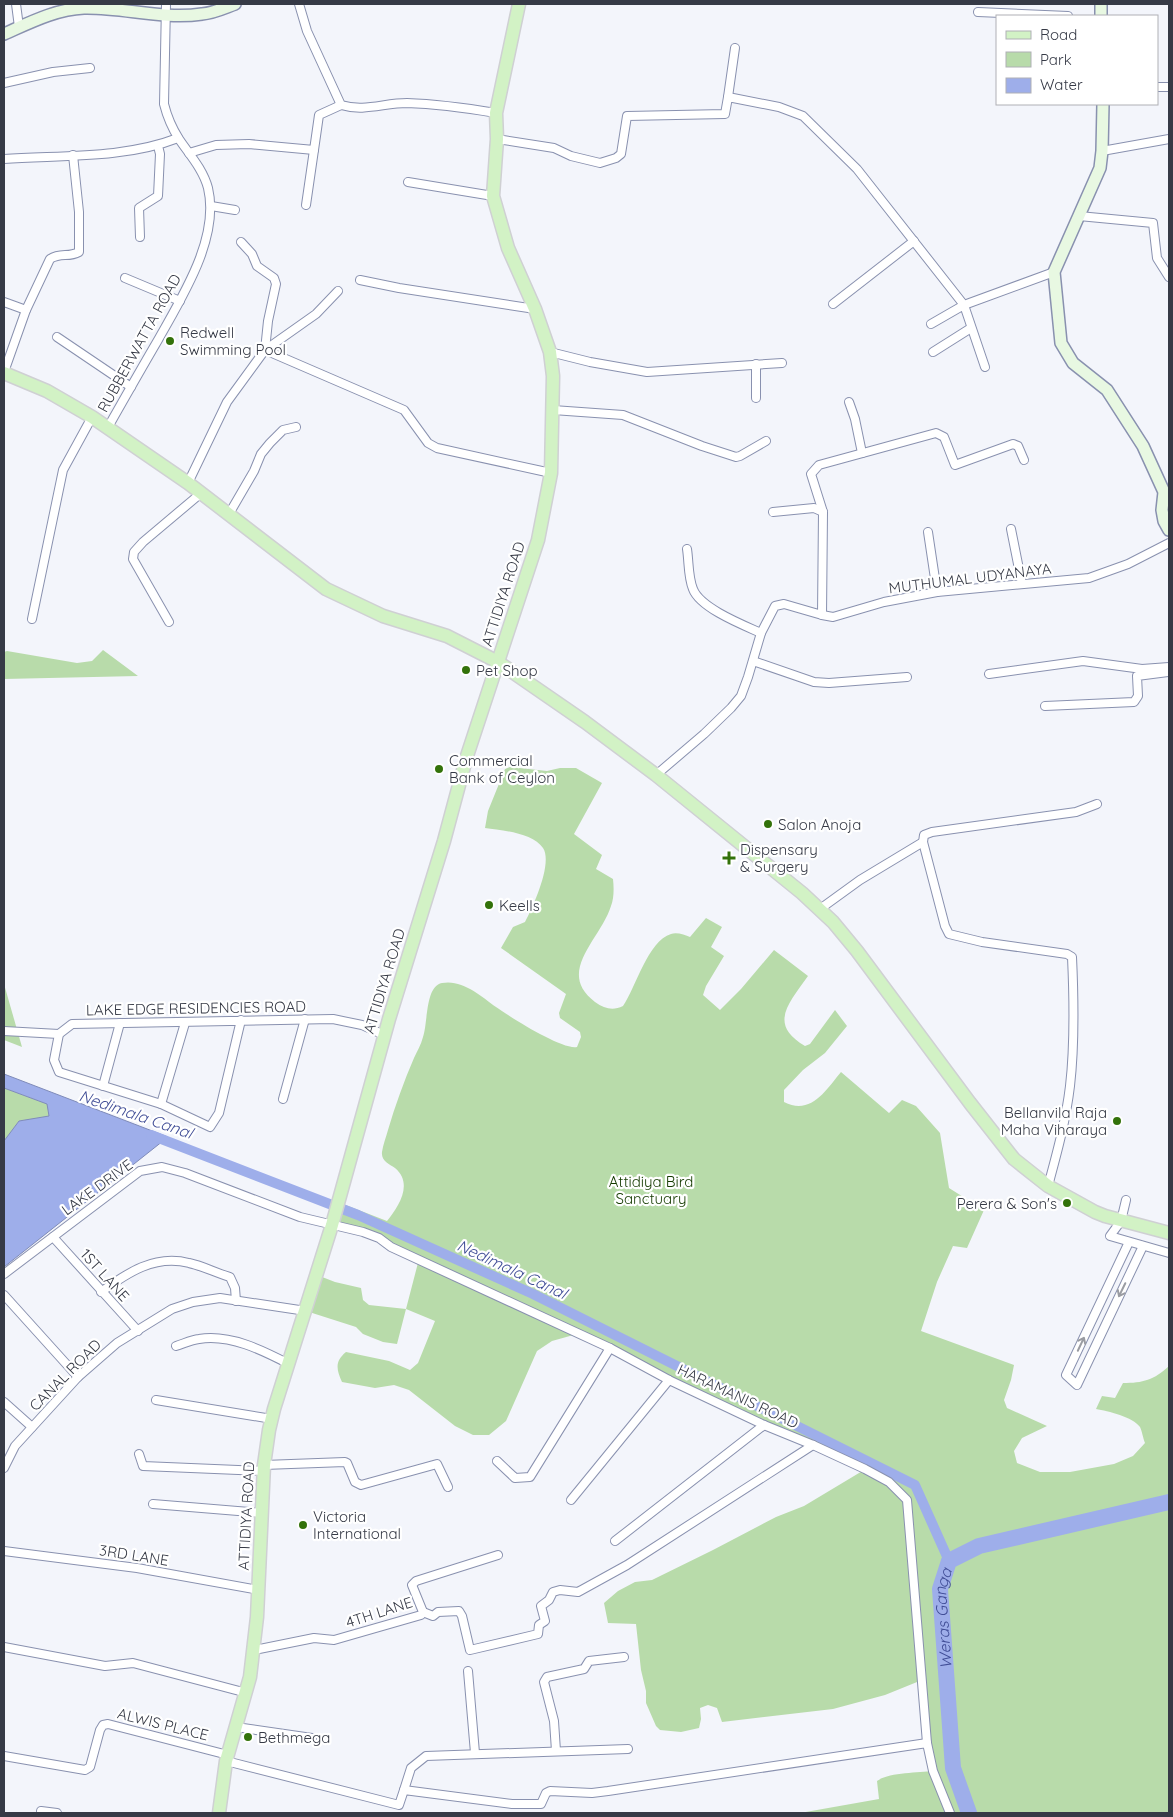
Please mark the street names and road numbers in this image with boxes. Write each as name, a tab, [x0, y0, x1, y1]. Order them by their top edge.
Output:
street label: RUBBERWATTA ROAD	[93, 270, 185, 416]
street label: ATTIDIYA ROAD	[477, 539, 529, 649]
street label: MUTHUMAL UDYANAYA	[888, 559, 1053, 597]
street label: ATTIDIYA ROAD	[359, 926, 409, 1036]
street label: LAKE EDGE RESIDENCIES ROAD	[86, 997, 306, 1019]
street label: LAKE DRIVE	[58, 1155, 136, 1219]
street label: 1ST LANE	[76, 1245, 134, 1305]
street label: CANAL ROAD	[25, 1335, 105, 1415]
street label: HARAMANIS ROAD	[674, 1360, 802, 1432]
street label: ATTIDIYA ROAD	[234, 1461, 258, 1571]
street label: 3RD LANE	[98, 1540, 170, 1570]
street label: 4TH LANE	[343, 1592, 415, 1632]
street label: ALWIS PLACE	[116, 1704, 210, 1744]

